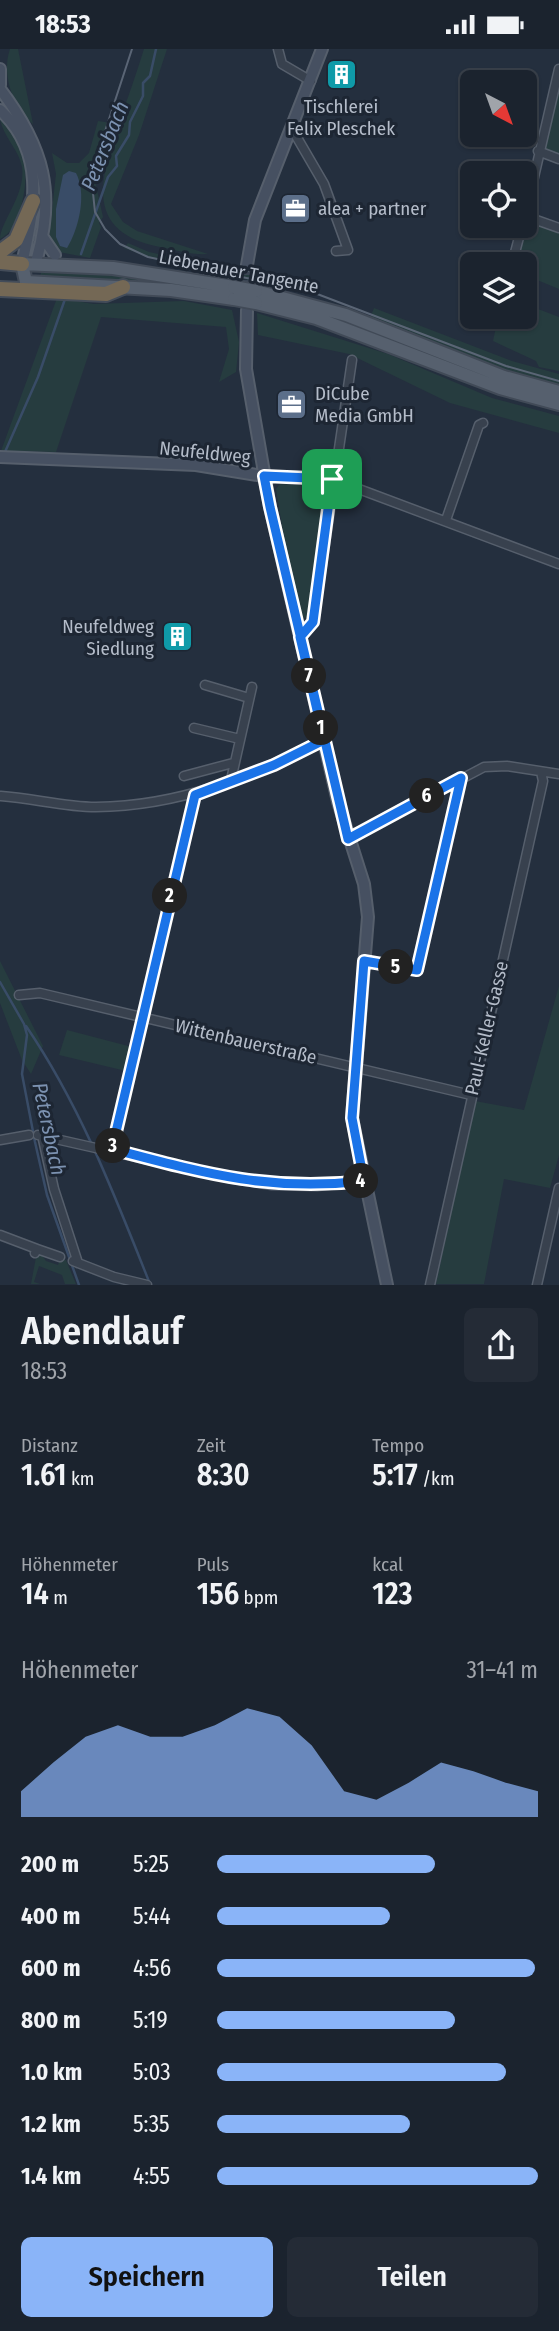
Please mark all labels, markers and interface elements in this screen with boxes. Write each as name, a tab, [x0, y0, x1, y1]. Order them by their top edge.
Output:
text: 18:53	[35, 9, 91, 40]
building icon: Tischlerei Felix Pleschek	[324, 58, 358, 92]
north arrow	[460, 70, 537, 147]
map controls	[460, 70, 537, 329]
place label: Tischlerei Felix Pleschek	[287, 95, 395, 140]
water label: Petersbach	[75, 97, 135, 195]
button: locate	[460, 161, 537, 238]
office icon: alea + partner	[278, 191, 312, 225]
place label: alea + partner	[318, 197, 427, 220]
street label: Liebenauer Tangente	[157, 245, 321, 298]
button: layers	[460, 252, 537, 329]
place label: DiCube Media GmbH	[315, 382, 414, 427]
office icon: DiCube Media GmbH	[275, 387, 309, 421]
street label: Neufeldweg	[158, 436, 252, 469]
pin	[302, 449, 362, 509]
icon: arrive	[313, 460, 351, 498]
place label: Neufeldweg Siedlung	[62, 615, 154, 660]
building icon: Neufeldweg Siedlung	[160, 620, 194, 654]
pin: 7	[292, 659, 326, 693]
text: 7	[304, 664, 313, 687]
pin: 1	[304, 711, 338, 745]
text: 1	[316, 716, 325, 739]
pin: 6	[410, 779, 444, 813]
text: 6	[422, 784, 431, 807]
pin: 2	[152, 879, 188, 913]
text: 2	[165, 884, 174, 907]
pin: 5	[378, 949, 414, 985]
text: 5	[391, 955, 400, 978]
street label: Paul-Keller-Gasse	[460, 959, 513, 1097]
street label: Wittenbauerstraße	[173, 1014, 319, 1069]
water label: Petersbach	[26, 1080, 72, 1178]
pin: 3	[96, 1129, 130, 1163]
text: 3	[108, 1134, 117, 1157]
pin: 4	[344, 1163, 378, 1199]
text: 4	[356, 1169, 365, 1192]
text: Abendlauf	[21, 1308, 183, 1354]
button: share	[464, 1308, 538, 1382]
text: 18:53	[21, 1357, 67, 1385]
text: Distanz	[21, 1434, 78, 1457]
text: Zeit	[197, 1434, 226, 1457]
text: Tempo	[372, 1434, 424, 1457]
text: 1.61	[21, 1457, 66, 1493]
text: 8:30	[197, 1457, 250, 1493]
text: 5:17	[372, 1457, 418, 1493]
text: km	[66, 1467, 94, 1490]
text: /km	[418, 1467, 455, 1490]
text: Höhenmeter	[21, 1553, 118, 1576]
text: Puls	[197, 1553, 229, 1576]
text: kcal	[372, 1553, 403, 1576]
text: 14	[21, 1576, 49, 1612]
text: 156	[197, 1576, 239, 1612]
text: 123	[372, 1576, 413, 1612]
text: m	[49, 1586, 68, 1609]
text: bpm	[239, 1586, 278, 1609]
text: Höhenmeter	[21, 1656, 138, 1684]
text: 31–41 m	[467, 1656, 538, 1684]
text: 200 m	[21, 1850, 79, 1878]
text: 5:25	[133, 1850, 169, 1878]
text: 400 m	[21, 1902, 80, 1930]
text: 5:44	[133, 1902, 171, 1930]
text: 600 m	[21, 1954, 80, 1982]
text: 4:56	[133, 1954, 171, 1982]
text: 800 m	[21, 2006, 81, 2034]
text: 5:19	[133, 2006, 168, 2034]
text: 1.0 km	[21, 2058, 82, 2086]
text: 5:03	[133, 2058, 171, 2086]
text: 1.2 km	[21, 2110, 81, 2138]
text: 5:35	[133, 2110, 170, 2138]
text: 1.4 km	[21, 2162, 81, 2190]
text: 4:55	[133, 2162, 170, 2190]
button: Speichern	[21, 2237, 273, 2317]
button: Teilen	[287, 2237, 538, 2317]

